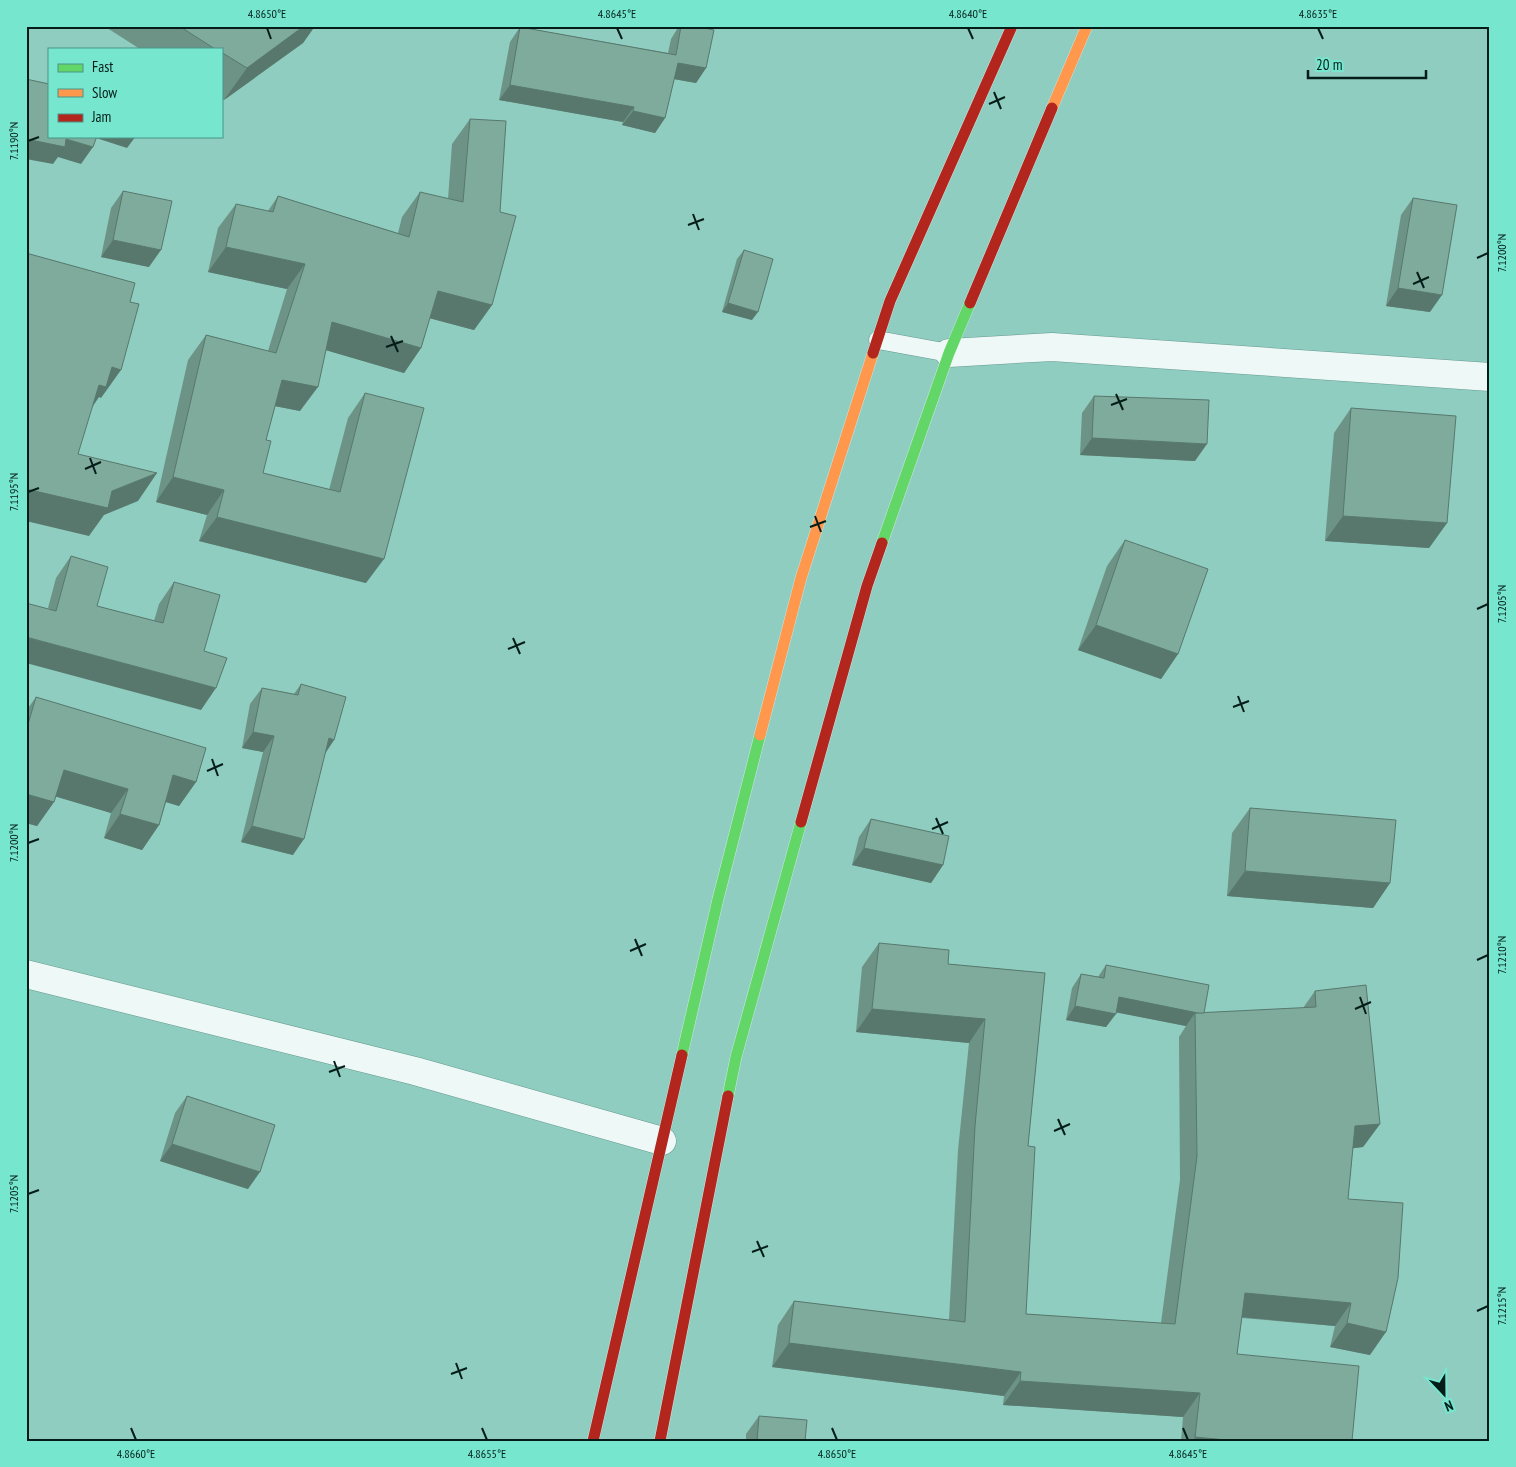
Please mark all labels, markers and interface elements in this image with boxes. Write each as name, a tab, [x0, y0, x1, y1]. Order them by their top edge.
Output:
text: 4.8650°E	[248, 6, 286, 21]
text: 4.8645°E	[598, 6, 636, 21]
text: 4.8640°E	[949, 6, 987, 21]
text: 4.8635°E	[1299, 6, 1337, 21]
legend	[48, 48, 222, 138]
scale bar	[1308, 48, 1426, 80]
text: 20 m	[1316, 55, 1342, 74]
text: Fast	[92, 57, 113, 76]
text: Slow	[92, 83, 117, 102]
text: Jam	[91, 107, 111, 126]
text: 7.1190°N	[6, 122, 21, 160]
text: 7.1200°N	[1494, 234, 1509, 272]
text: 7.1195°N	[6, 473, 21, 511]
text: 7.1205°N	[1494, 585, 1509, 623]
text: 7.1200°N	[6, 824, 21, 862]
text: 7.1210°N	[1494, 936, 1509, 974]
text: 7.1205°N	[6, 1175, 21, 1213]
text: 7.1215°N	[1494, 1287, 1509, 1325]
north arrow	[1418, 1370, 1468, 1420]
text: N	[1442, 1396, 1456, 1416]
text: 4.8660°E	[117, 1446, 155, 1461]
text: 4.8655°E	[468, 1446, 506, 1461]
text: 4.8650°E	[818, 1446, 856, 1461]
text: 4.8645°E	[1169, 1446, 1207, 1461]

